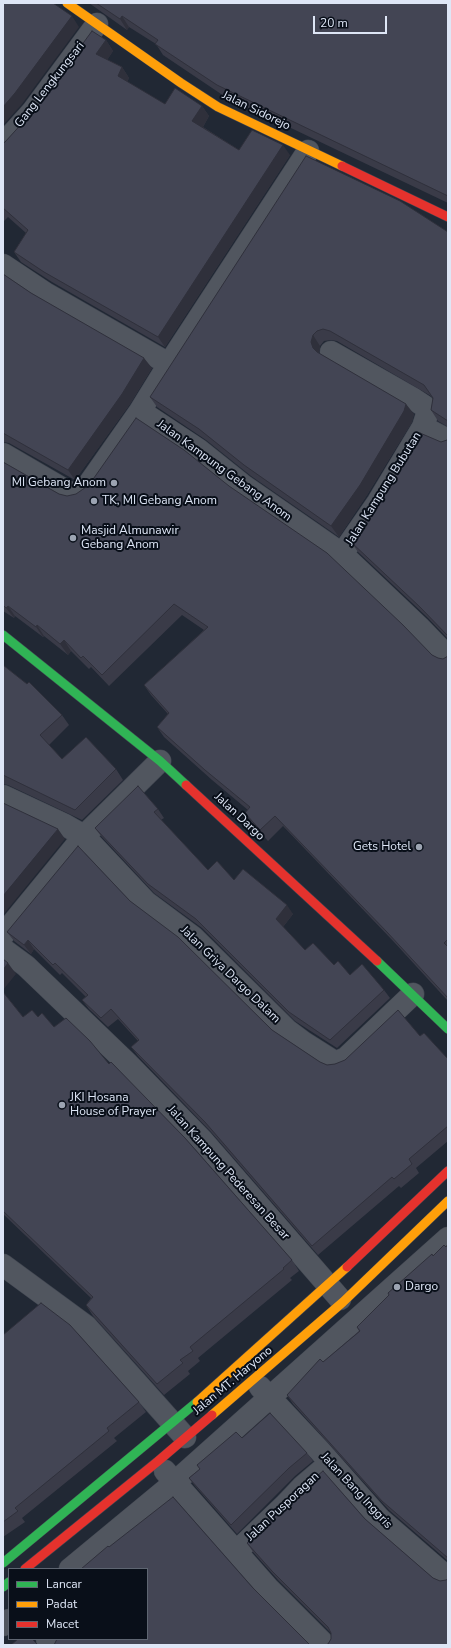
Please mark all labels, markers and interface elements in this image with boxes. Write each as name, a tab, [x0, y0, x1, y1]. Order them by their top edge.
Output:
scale bar	[315, 8, 389, 34]
text: 20 m	[320, 15, 348, 31]
street label: Gang Lengkungsari	[12, 39, 88, 131]
street label: Jalan Sidorejo	[220, 88, 292, 134]
street label: Jalan Kampung Gebang Anom	[154, 417, 294, 525]
street label: Jalan Kampung Bubutan	[343, 430, 425, 548]
place label: MI Gebang Anom	[12, 476, 106, 490]
marker: MI Gebang Anom	[109, 478, 119, 488]
place label: TK, MI Gebang Anom	[102, 494, 217, 508]
marker: TK, MI Gebang Anom	[89, 496, 99, 506]
place label: Masjid Almunawir Gebang Anom	[81, 524, 179, 552]
marker: Masjid Almunawir Gebang Anom	[68, 533, 78, 543]
street label: Jalan Dargo	[211, 790, 267, 844]
place label: Gets Hotel	[353, 840, 411, 854]
marker: Gets Hotel	[414, 842, 424, 852]
street label: Jalan Griya Dargo Dalam	[177, 924, 283, 1026]
place label: JKI Hosana House of Prayer	[70, 1091, 156, 1119]
marker: JKI Hosana House of Prayer	[57, 1100, 67, 1110]
street label: Jalan Kampung Pederesan Besar	[164, 1103, 292, 1243]
place label: Dargo	[405, 1280, 438, 1294]
marker: Dargo	[392, 1282, 402, 1292]
street label: Jalan MT. Haryono	[190, 1344, 276, 1418]
street label: Jalan Bang Inggris	[317, 1450, 395, 1532]
street label: Jalan Pusporagan	[244, 1469, 322, 1545]
legend	[8, 1568, 148, 1640]
text: Lancar	[46, 1576, 82, 1592]
text: Padat	[46, 1596, 77, 1612]
text: Macet	[46, 1616, 79, 1632]

